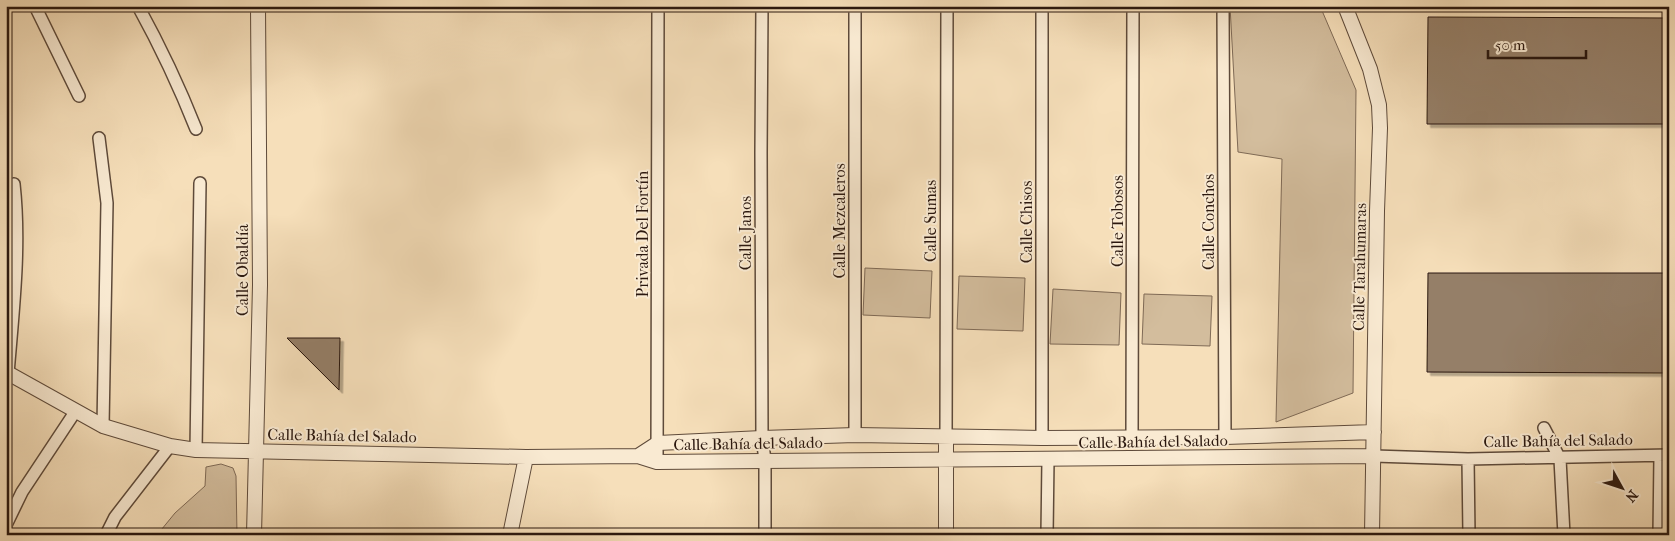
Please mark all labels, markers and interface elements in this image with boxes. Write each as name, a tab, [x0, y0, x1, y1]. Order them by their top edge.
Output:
scale bar	[1488, 28, 1585, 60]
text: 50 m	[1495, 36, 1526, 54]
street label: Calle Mezcaleros	[830, 163, 849, 279]
street label: Privada Del Fortín	[633, 170, 652, 297]
street label: Calle Conchos	[1199, 174, 1218, 270]
street label: Calle Tobosos	[1108, 175, 1127, 267]
street label: Calle Sumas	[921, 180, 940, 262]
street label: Calle Chisos	[1017, 181, 1036, 263]
street label: Calle Janos	[736, 196, 755, 270]
street label: Calle Tarahumaras	[1349, 203, 1370, 331]
street label: Calle Obaldía	[233, 223, 252, 316]
street label: Calle Bahía del Salado	[267, 425, 417, 446]
street label: Calle Bahía del Salado	[1483, 430, 1633, 451]
street label: Calle Bahía del Salado	[1078, 431, 1228, 452]
street label: Calle Bahía del Salado	[673, 433, 823, 454]
north arrow	[1598, 464, 1648, 514]
text: N	[1621, 487, 1642, 506]

